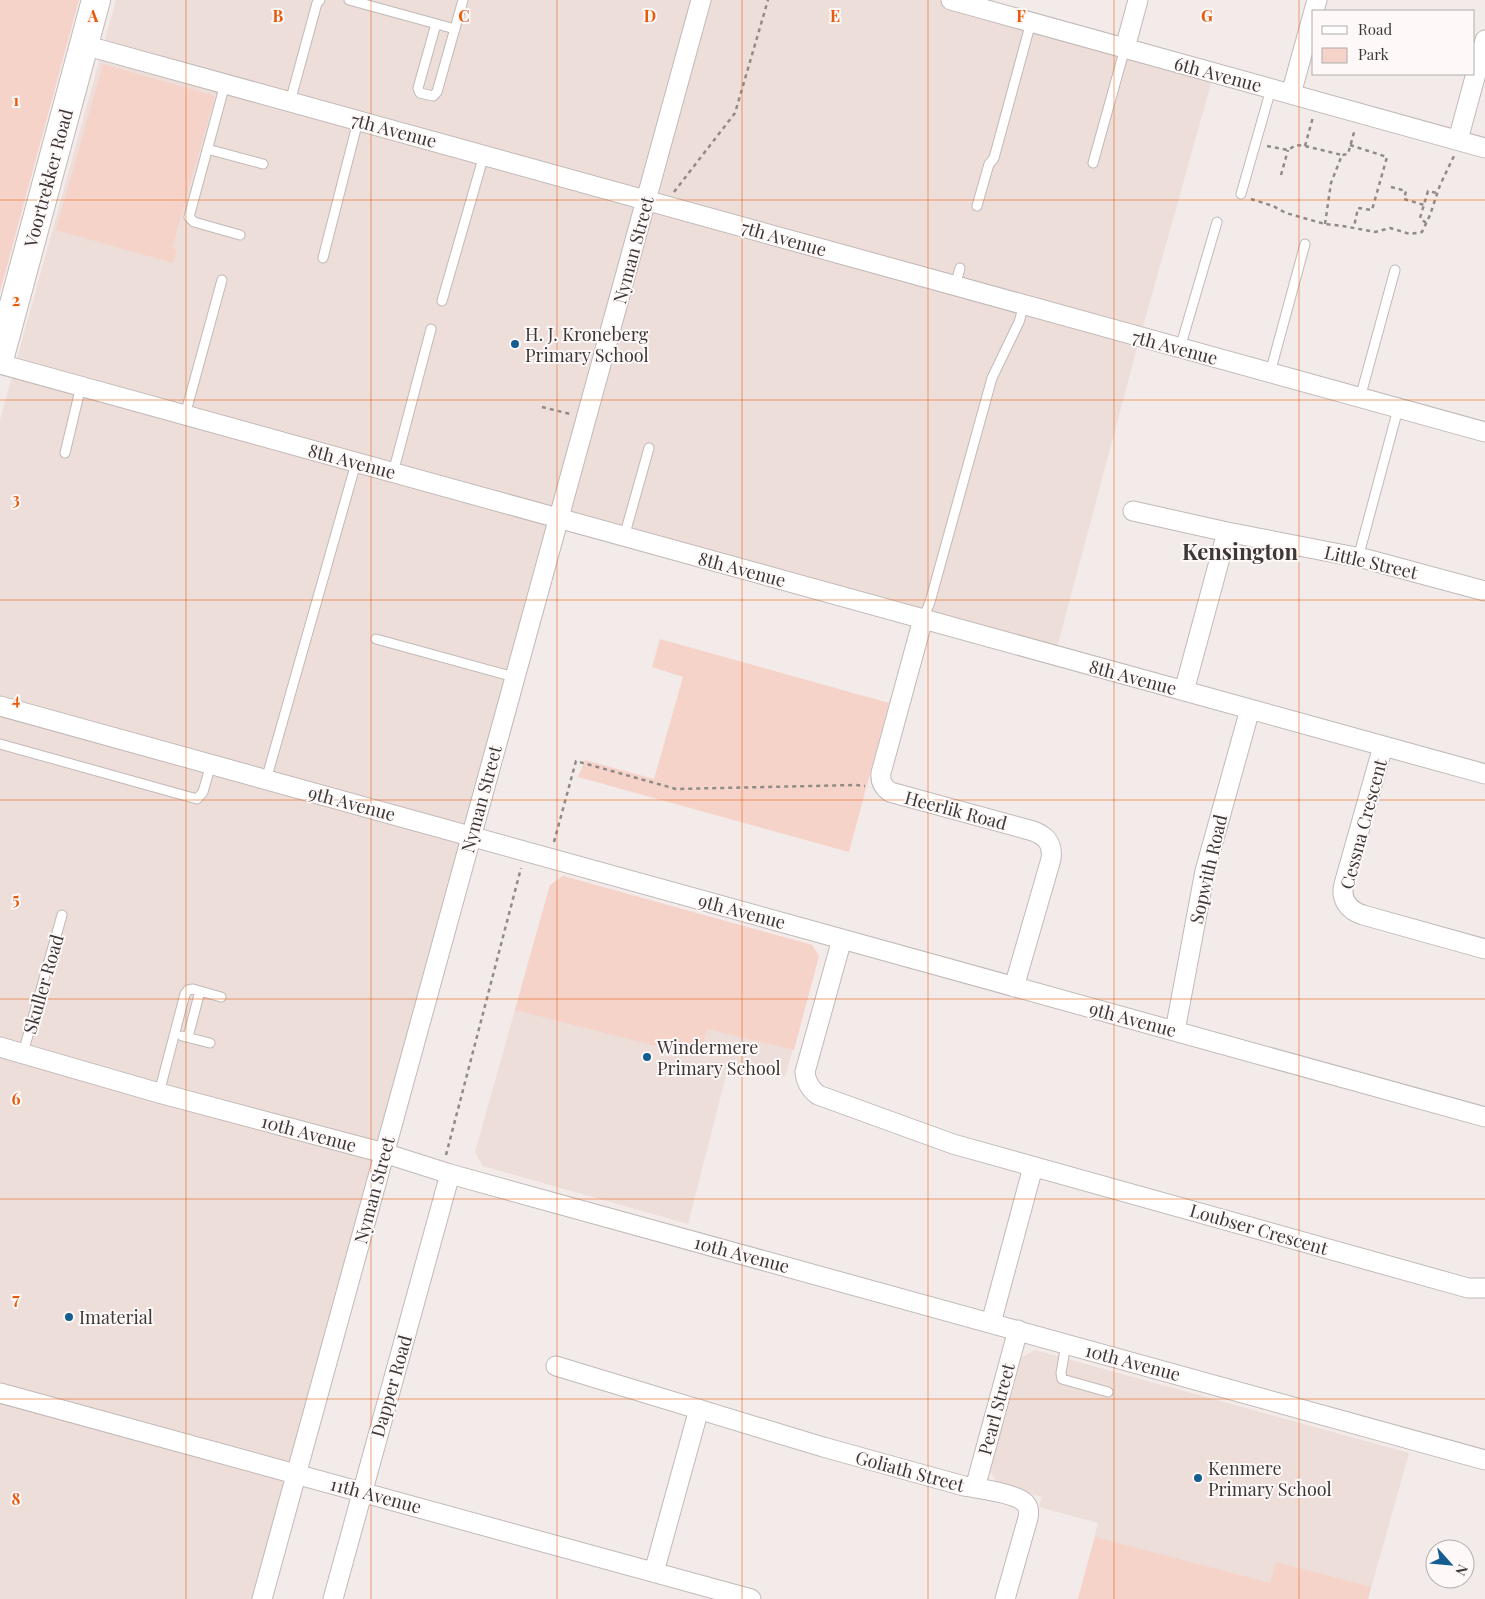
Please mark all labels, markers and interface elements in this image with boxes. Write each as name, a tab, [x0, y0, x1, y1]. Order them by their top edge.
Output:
text: A	[87, 5, 99, 26]
text: B	[273, 5, 284, 26]
text: C	[458, 5, 470, 26]
text: D	[644, 5, 656, 26]
text: E	[830, 5, 840, 26]
text: F	[1016, 5, 1026, 26]
text: G	[1201, 5, 1213, 26]
legend	[1312, 10, 1475, 75]
text: Road	[1358, 19, 1392, 39]
text: Park	[1358, 44, 1390, 64]
street label: 6th Avenue	[1172, 51, 1264, 97]
text: 1	[13, 89, 19, 110]
street label: Voortrekker Road	[18, 106, 78, 251]
street label: 7th Avenue	[349, 107, 439, 153]
street label: Nyman Street	[607, 193, 659, 306]
street label: 7th Avenue	[739, 214, 829, 262]
text: 2	[12, 289, 20, 310]
place label: H. J. Kroneberg Primary School	[525, 322, 649, 367]
street label: 7th Avenue	[1130, 324, 1220, 370]
marker: H. J. Kroneberg Primary School	[509, 338, 521, 350]
street label: 8th Avenue	[306, 438, 398, 484]
text: 3	[12, 488, 20, 509]
district label: Kensington	[1182, 536, 1299, 566]
street label: Little Street	[1322, 540, 1420, 584]
street label: 8th Avenue	[696, 546, 788, 592]
street label: 8th Avenue	[1087, 654, 1179, 700]
text: 4	[12, 688, 20, 709]
street label: Nyman Street	[455, 742, 507, 855]
street label: Cessna Crescent	[1334, 756, 1392, 892]
street label: 9th Avenue	[306, 780, 398, 826]
street label: Heerlik Road	[902, 785, 1010, 835]
street label: Sopwith Road	[1184, 811, 1232, 926]
text: 5	[12, 888, 20, 909]
street label: 9th Avenue	[696, 888, 788, 934]
street label: Skuller Road	[17, 931, 69, 1037]
street label: 9th Avenue	[1087, 996, 1179, 1042]
place label: Windermere Primary School	[656, 1035, 781, 1080]
marker: Windermere Primary School	[641, 1051, 653, 1063]
text: 6	[12, 1088, 21, 1109]
street label: 10th Avenue	[259, 1109, 359, 1157]
street label: Nyman Street	[348, 1133, 400, 1246]
street label: Loubser Crescent	[1187, 1198, 1331, 1260]
street label: 10th Avenue	[692, 1230, 792, 1278]
text: 7	[12, 1288, 20, 1309]
place label: Imaterial	[79, 1305, 153, 1329]
marker: Imaterial	[63, 1311, 75, 1323]
street label: Dapper Road	[365, 1332, 417, 1440]
street label: 10th Avenue	[1083, 1338, 1183, 1386]
street label: Pearl Street	[972, 1360, 1020, 1458]
street label: Goliath Street	[853, 1445, 968, 1497]
place label: Kenmere Primary School	[1208, 1456, 1332, 1501]
street label: 11th Avenue	[328, 1471, 424, 1519]
marker: Kenmere Primary School	[1192, 1472, 1204, 1484]
text: 8	[12, 1488, 21, 1509]
north arrow	[1425, 1539, 1475, 1589]
text: N	[1451, 1561, 1473, 1579]

